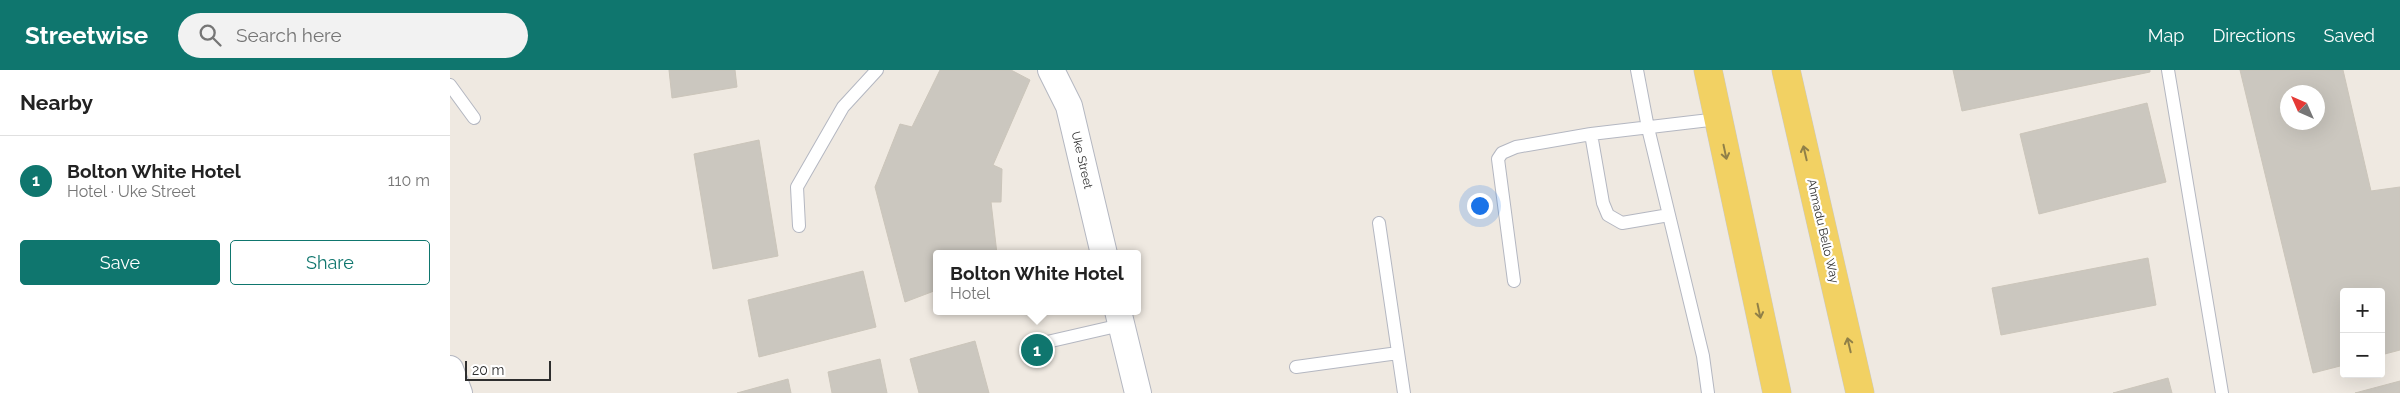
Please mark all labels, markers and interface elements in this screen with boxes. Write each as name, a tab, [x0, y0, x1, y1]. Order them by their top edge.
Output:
search box	[178, 13, 528, 58]
text: Streetwise	[25, 21, 148, 50]
icon: search	[196, 21, 224, 49]
text: Search here	[236, 24, 342, 46]
text: Map	[2148, 25, 2184, 46]
text: Directions	[2212, 25, 2296, 46]
text: Saved	[2324, 25, 2375, 46]
north arrow	[2280, 85, 2325, 130]
text: Nearby	[20, 90, 93, 115]
street label: Uke Street	[1069, 130, 1095, 190]
one-way arrow	[1721, 143, 1731, 159]
one-way arrow	[1800, 145, 1809, 161]
text: Bolton White Hotel	[67, 160, 241, 182]
text: 1	[32, 171, 40, 190]
text: 110 m	[388, 171, 430, 190]
street label: Ahmadu Bello Way	[1804, 178, 1842, 285]
text: Hotel · Uke Street	[67, 182, 196, 201]
your location	[1467, 193, 1493, 219]
button: Save	[20, 240, 220, 285]
button: Share	[230, 240, 430, 285]
popup	[933, 250, 1141, 315]
text: Bolton White Hotel	[950, 262, 1124, 284]
text: Hotel	[950, 284, 990, 303]
map controls	[2340, 288, 2385, 378]
button: +	[2340, 288, 2385, 333]
one-way arrow	[1755, 302, 1764, 318]
pin: 1	[1021, 331, 1053, 369]
button: −	[2340, 333, 2385, 378]
one-way arrow	[1844, 338, 1853, 354]
scale bar	[465, 358, 551, 381]
text: 20 m	[472, 362, 504, 378]

